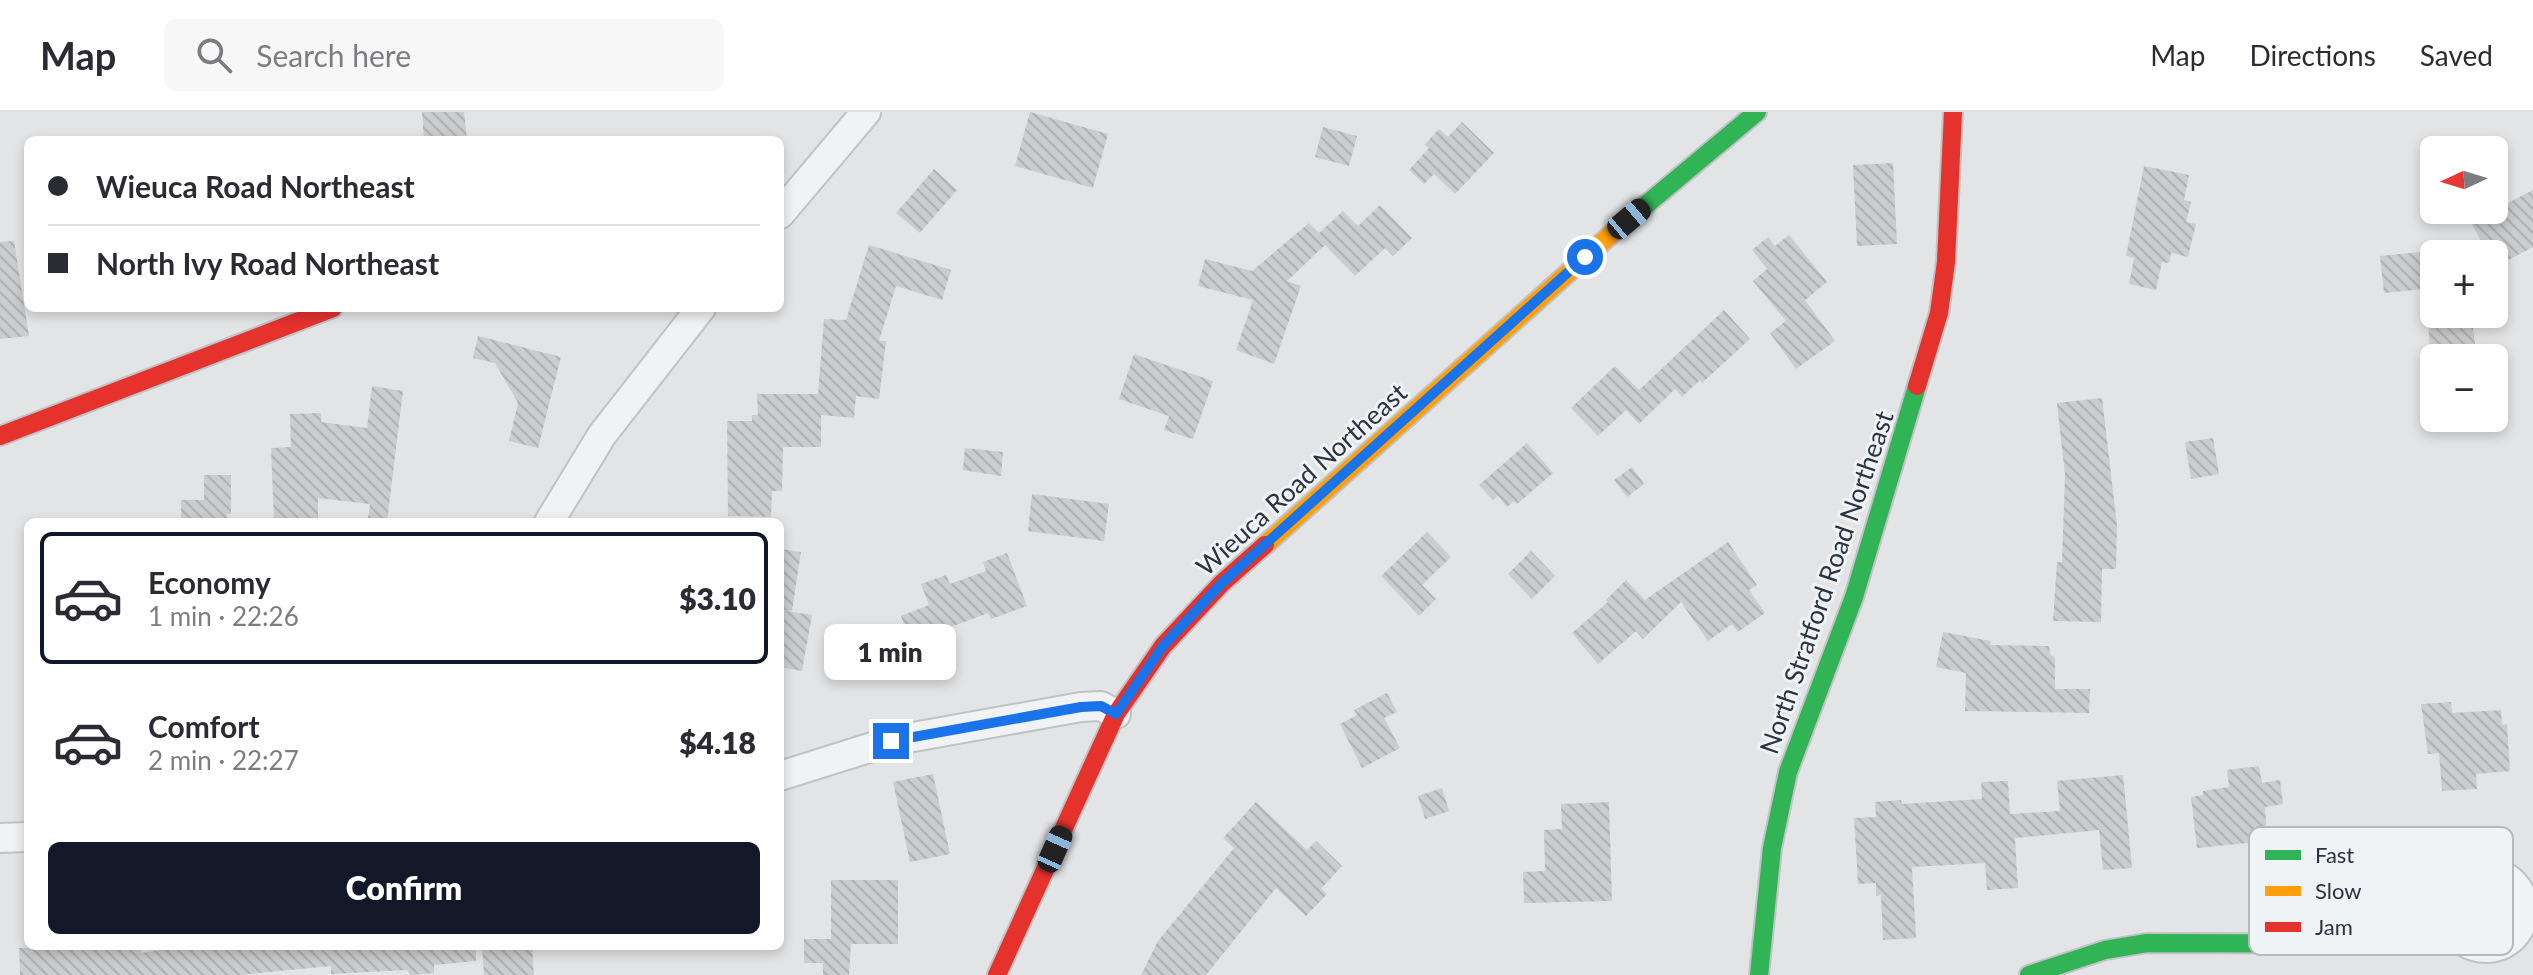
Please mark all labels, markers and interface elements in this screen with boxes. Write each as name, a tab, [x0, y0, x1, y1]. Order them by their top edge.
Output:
search box	[164, 19, 724, 91]
text: Map	[40, 32, 116, 78]
icon: search	[192, 33, 236, 77]
text: Search here	[256, 37, 411, 73]
text: Map	[2150, 38, 2205, 72]
text: Directions	[2249, 38, 2376, 72]
text: Saved	[2420, 38, 2493, 72]
north arrow	[2420, 136, 2508, 224]
map controls	[2420, 136, 2508, 432]
text: Wieuca Road Northeast	[96, 168, 415, 204]
car	[1603, 194, 1655, 244]
route start	[1567, 239, 1603, 275]
button: +	[2420, 240, 2508, 328]
text: North Ivy Road Northeast	[96, 245, 439, 281]
button: −	[2420, 344, 2508, 432]
street label: Wieuca Road Northeast	[1189, 376, 1413, 582]
street label: North Stratford Road Northeast	[1752, 406, 1900, 758]
icon: car	[52, 562, 124, 634]
text: Economy	[148, 564, 271, 600]
text: $3.10	[679, 580, 756, 616]
text: 1 min · 22:26	[148, 600, 299, 632]
callout: 1 min	[825, 625, 957, 681]
text: 1 min	[858, 636, 922, 668]
icon: car	[52, 706, 124, 778]
text: Comfort	[148, 708, 260, 744]
route end	[873, 723, 909, 759]
text: $4.18	[679, 724, 756, 760]
text: 2 min · 22:27	[148, 744, 299, 776]
car	[1034, 822, 1076, 876]
legend	[2249, 827, 2513, 955]
text: Fast	[2315, 841, 2354, 868]
button: Confirm	[48, 842, 760, 934]
text: Slow	[2315, 877, 2362, 904]
text: Jam	[2315, 913, 2353, 940]

